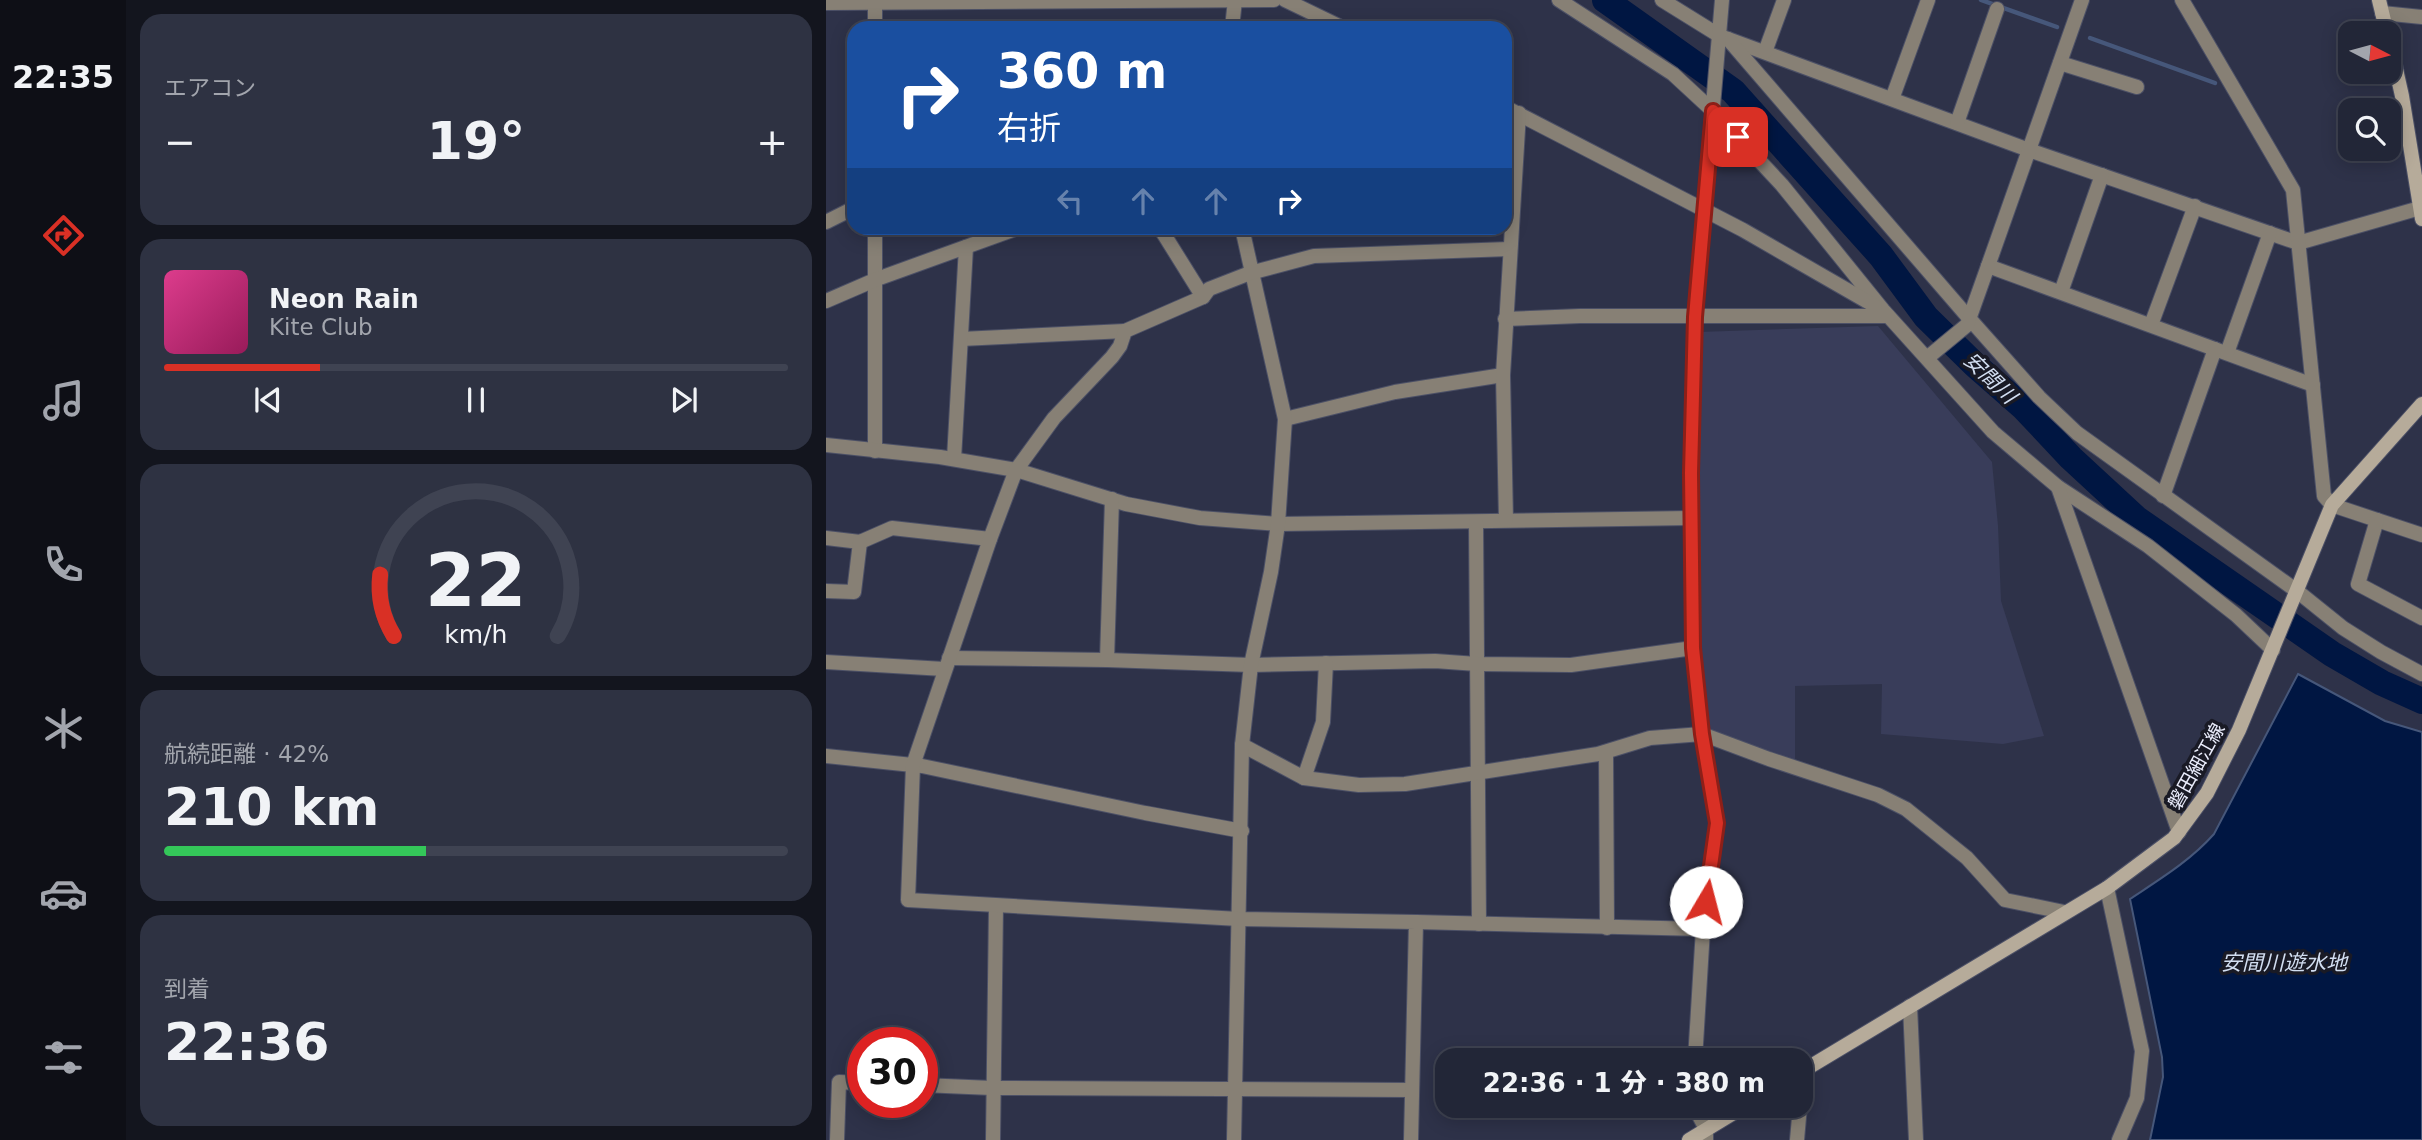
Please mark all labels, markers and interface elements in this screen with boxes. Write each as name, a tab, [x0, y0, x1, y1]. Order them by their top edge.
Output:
north arrow	[2338, 21, 2401, 84]
map controls	[2338, 21, 2401, 161]
text: 360 m	[997, 43, 1167, 100]
icon: right	[882, 49, 973, 140]
text: 22:35	[12, 58, 114, 96]
text: エアコン	[164, 75, 256, 101]
button: search	[2338, 98, 2401, 161]
pin	[1708, 107, 1768, 167]
text: 右折	[997, 109, 1061, 147]
text: 19°	[427, 111, 525, 171]
icon: arrive	[1719, 118, 1757, 156]
text: −	[164, 120, 196, 164]
text: +	[756, 120, 788, 164]
icon: left	[1051, 182, 1089, 220]
icon: ahead	[1124, 182, 1162, 220]
icon: ahead	[1197, 182, 1235, 220]
icon: right	[1270, 182, 1308, 220]
icon: directions	[39, 211, 88, 260]
text: Neon Rain	[269, 284, 419, 314]
text: Kite Club	[269, 314, 373, 340]
water label: 安間川	[1959, 347, 2022, 410]
icon: music	[39, 376, 88, 425]
icon: previous	[249, 381, 287, 419]
icon: pause	[457, 381, 495, 419]
icon: next	[665, 381, 703, 419]
text: 22	[425, 538, 527, 623]
icon: phone	[39, 540, 88, 589]
text: km/h	[444, 620, 508, 649]
icon: climate	[39, 704, 88, 753]
street label: 磐田細江線	[2163, 719, 2229, 813]
text: 航続距離 · 42%	[164, 741, 329, 767]
text: 210 km	[164, 777, 379, 837]
position arrow	[1669, 865, 1743, 939]
icon: car	[39, 869, 88, 918]
water label: 安間川遊水地	[2221, 951, 2349, 975]
text: 到着	[164, 976, 210, 1002]
text: 22:36	[164, 1012, 330, 1072]
speed limit sign: 30	[847, 1027, 938, 1118]
icon: filters	[39, 1033, 88, 1082]
text: 22:36 · 1 分 · 380 m	[1483, 1068, 1765, 1098]

